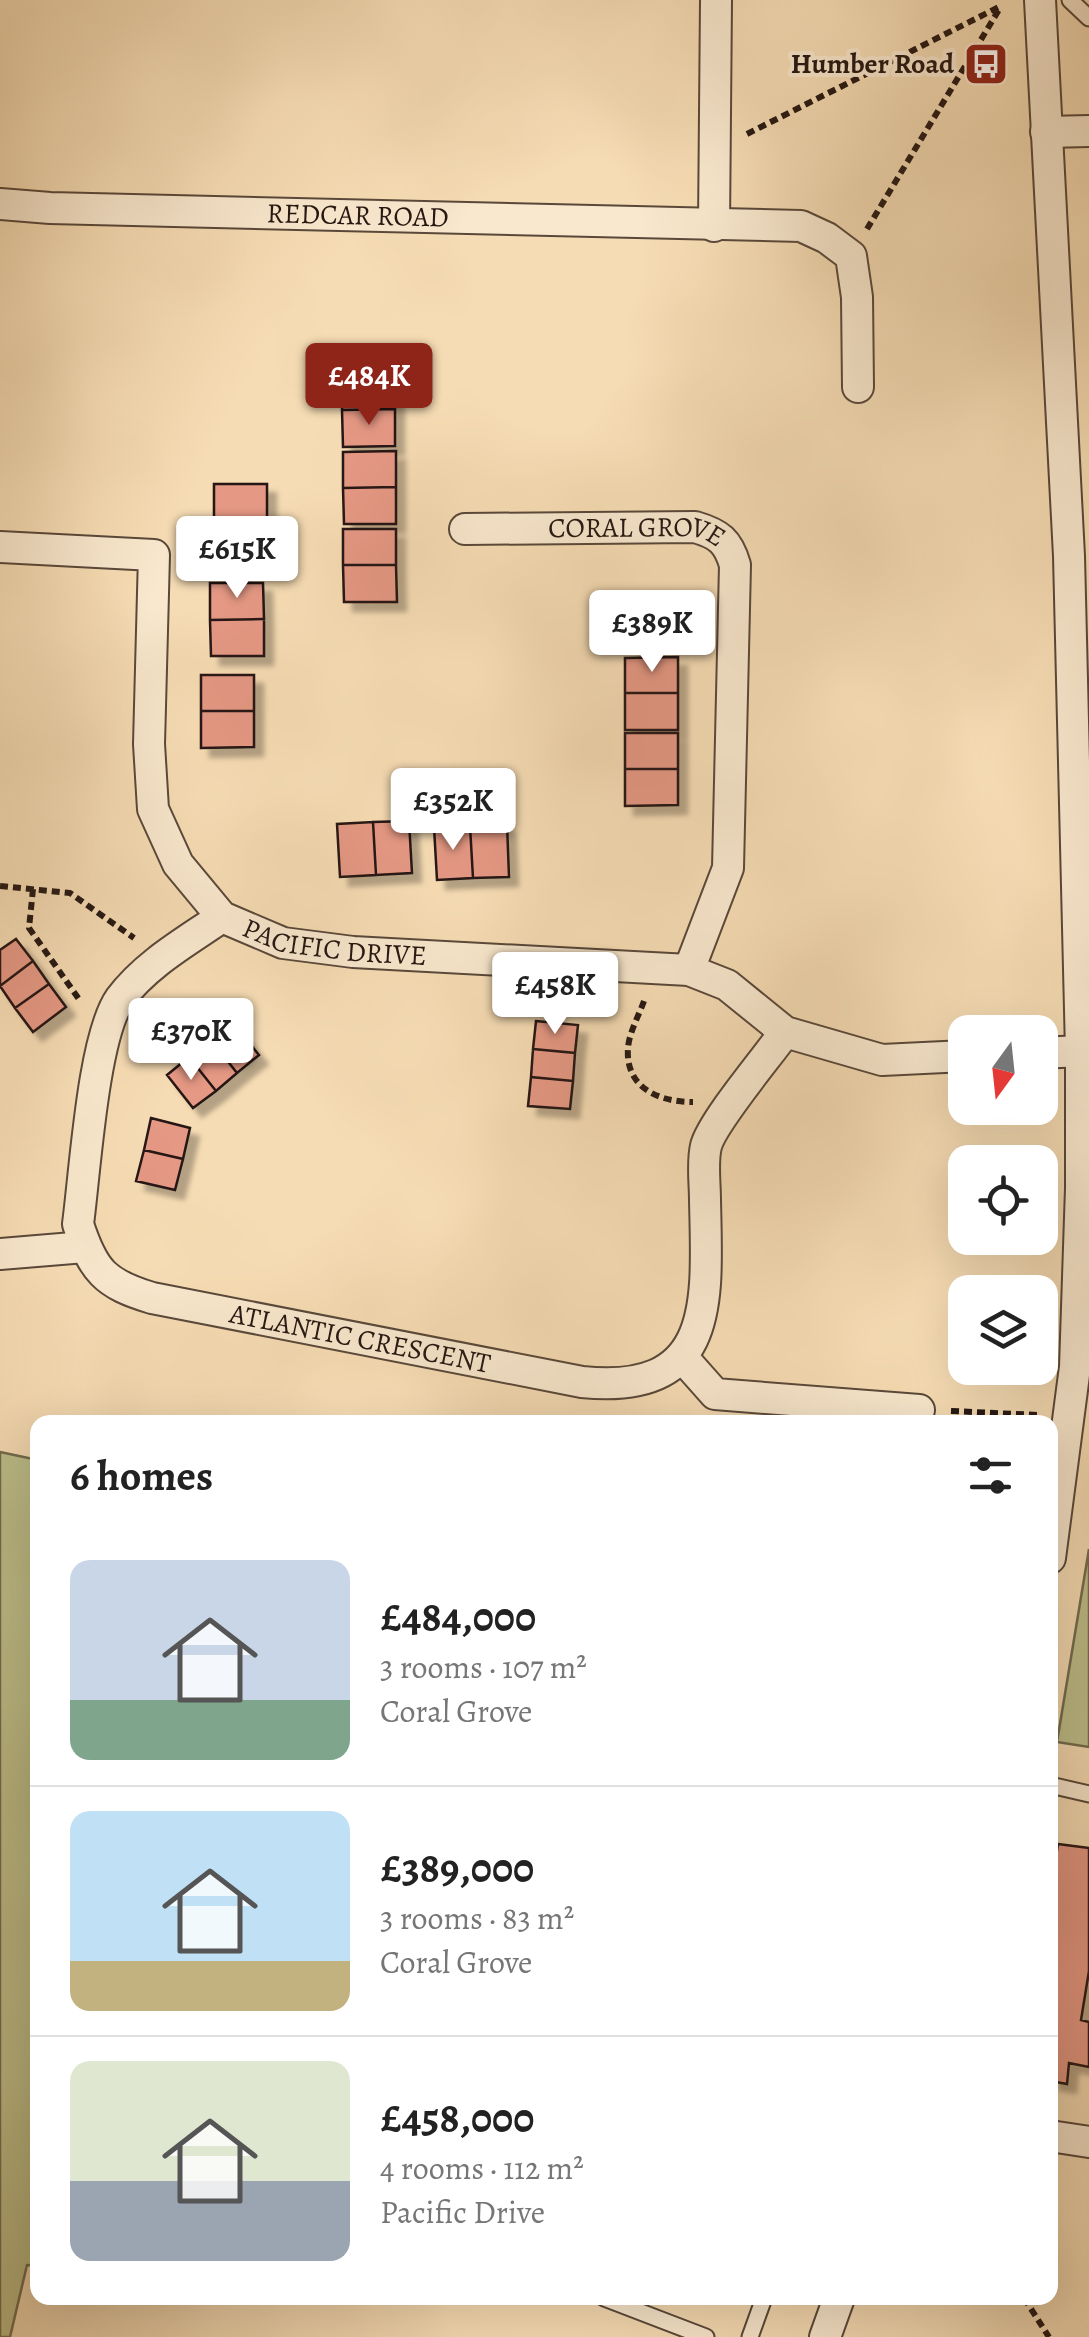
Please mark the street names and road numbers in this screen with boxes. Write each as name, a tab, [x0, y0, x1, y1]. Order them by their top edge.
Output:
street label: REDCAR ROAD	[266, 194, 449, 237]
street label: CORAL GROVE	[548, 508, 733, 556]
street label: PACIFIC DRIVE	[237, 909, 428, 975]
street label: ATLANTIC CRESCENT	[225, 1294, 494, 1383]

